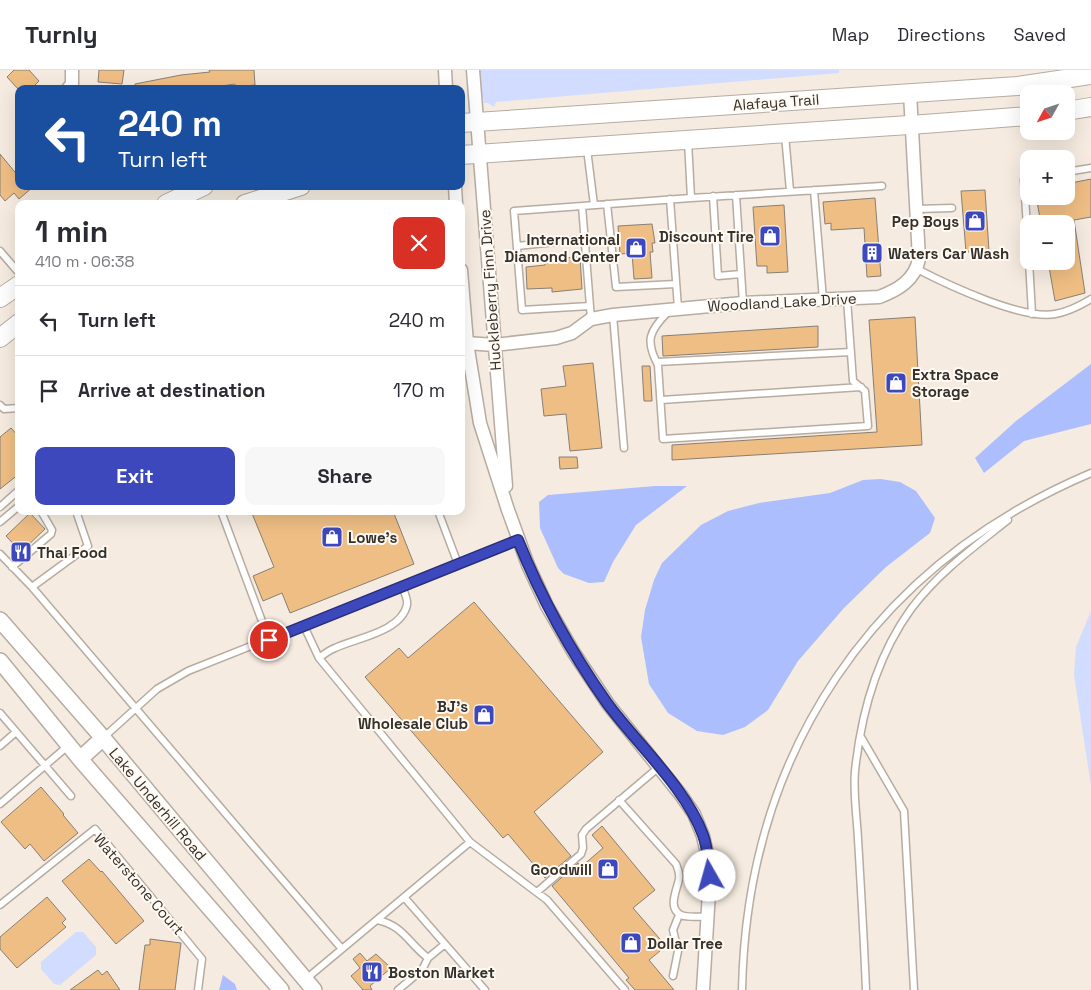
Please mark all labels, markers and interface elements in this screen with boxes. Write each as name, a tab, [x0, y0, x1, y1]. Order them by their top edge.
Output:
text: Turnly	[25, 19, 98, 50]
text: Map	[832, 23, 869, 46]
text: Directions	[897, 23, 986, 46]
text: Saved	[1014, 23, 1066, 46]
north arrow	[1020, 85, 1075, 140]
map controls	[1020, 85, 1075, 270]
street label: Alafaya Trail	[732, 90, 820, 114]
text: 240 m	[118, 102, 222, 146]
icon: left	[35, 105, 100, 170]
text: Turn left	[118, 145, 208, 173]
button: +	[1020, 150, 1075, 205]
street label: Huckleberry Finn Drive	[475, 209, 505, 371]
shop icon: Pep Boys	[963, 209, 987, 233]
text: 1 min	[35, 212, 108, 251]
place label: Pep Boys	[892, 212, 959, 231]
button: −	[1020, 215, 1075, 270]
button: close	[393, 217, 445, 269]
shop icon: Discount Tire	[758, 224, 782, 248]
place label: Discount Tire	[659, 227, 754, 246]
place label: International Diamond Center	[504, 230, 620, 266]
shop icon: International Diamond Center	[624, 236, 648, 260]
building icon: Waters Car Wash	[860, 241, 884, 265]
place label: Waters Car Wash	[888, 244, 1009, 263]
text: 410 m · 06:38	[35, 251, 134, 272]
street label: Woodland Lake Drive	[707, 289, 857, 315]
icon: left	[35, 307, 63, 335]
text: Turn left	[78, 308, 156, 333]
text: 240 m	[389, 308, 445, 333]
place label: Extra Space Storage	[912, 365, 999, 401]
shop icon: Extra Space Storage	[884, 371, 908, 395]
icon: arrive	[35, 377, 63, 405]
text: Arrive at destination	[78, 378, 266, 403]
text: 170 m	[393, 378, 445, 403]
button: Exit	[35, 447, 235, 505]
button: Share	[245, 447, 445, 505]
shop icon: Lowe's	[320, 525, 344, 549]
place label: Lowe's	[348, 528, 398, 547]
restaurant icon: Thai Food	[9, 540, 33, 564]
place label: Thai Food	[37, 543, 107, 562]
pin	[248, 619, 290, 661]
icon: arrive	[255, 626, 283, 654]
place label: BJ's Wholesale Club	[358, 697, 468, 733]
shop icon: BJ's Wholesale Club	[472, 703, 496, 727]
street label: Lake Underhill Road	[105, 744, 211, 864]
street label: Waterstone Court	[90, 829, 188, 939]
position arrow	[683, 849, 735, 901]
shop icon: Goodwill	[596, 857, 620, 881]
place label: Goodwill	[530, 860, 592, 879]
shop icon: Dollar Tree	[619, 931, 643, 955]
place label: Dollar Tree	[647, 934, 723, 953]
restaurant icon: Boston Market	[360, 960, 384, 984]
place label: Boston Market	[388, 963, 495, 982]

